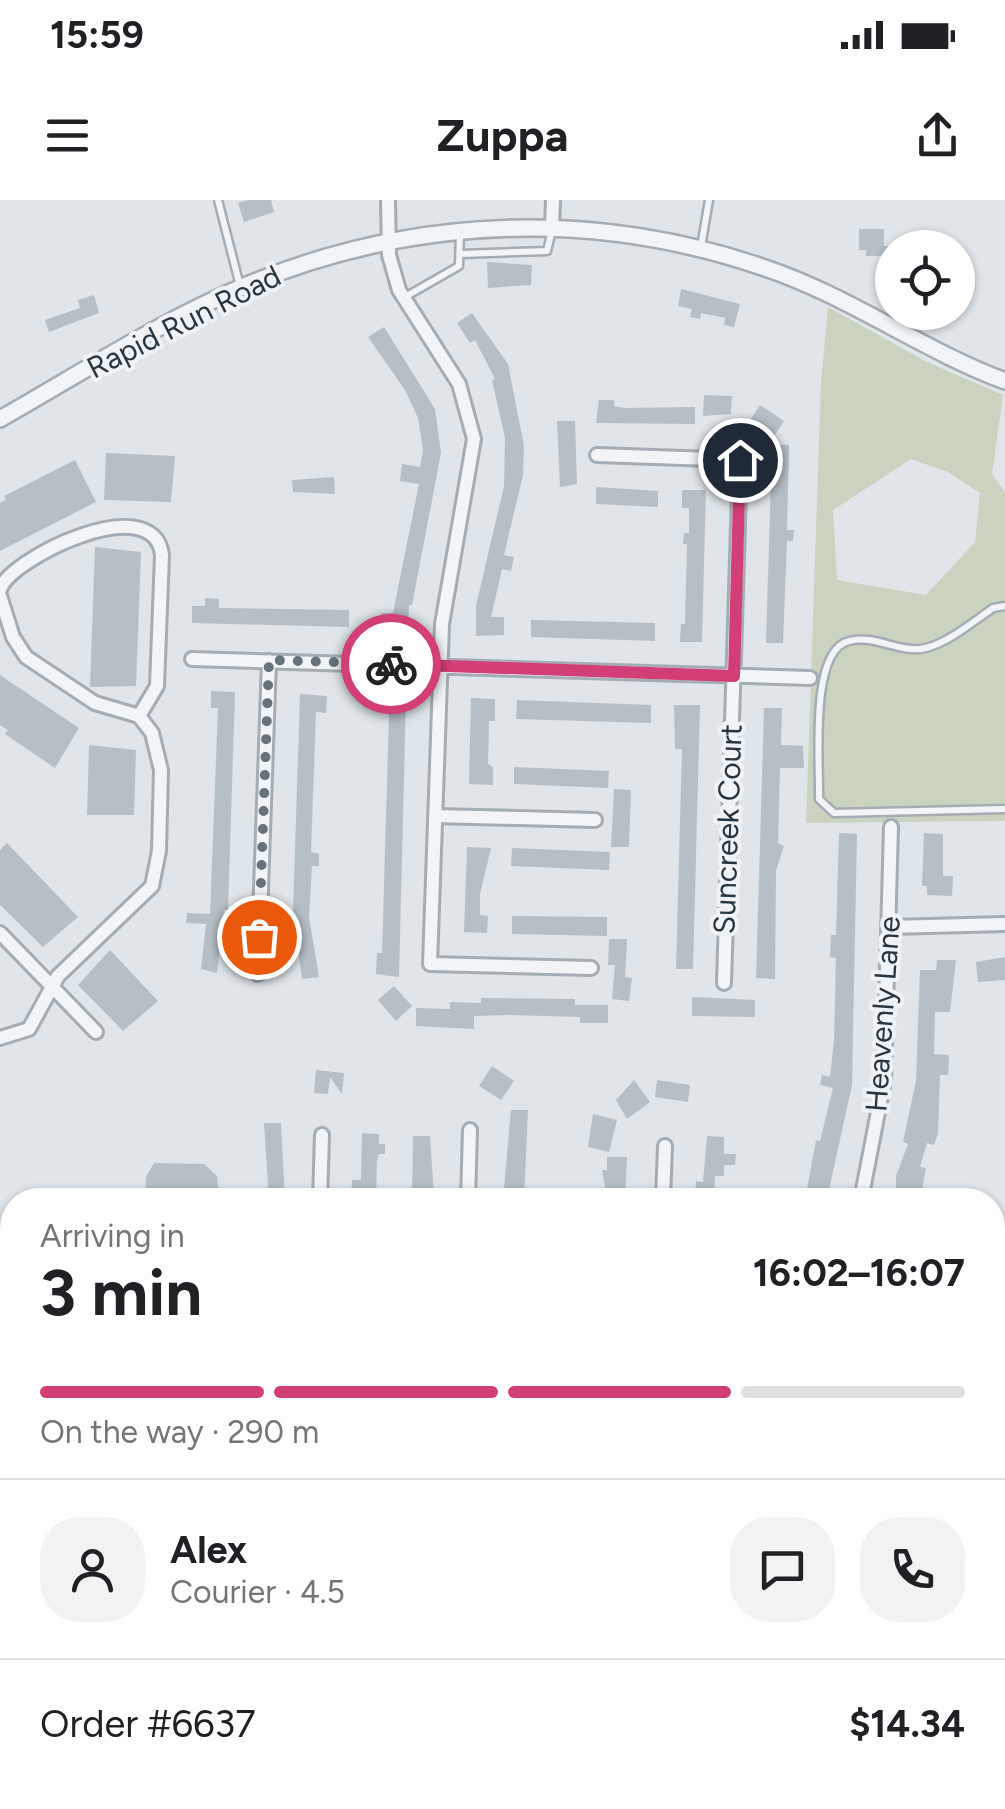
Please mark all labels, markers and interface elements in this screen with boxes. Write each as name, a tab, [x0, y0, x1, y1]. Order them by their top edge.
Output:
text: 15:59	[50, 12, 144, 58]
icon: menu	[40, 108, 95, 163]
text: Zuppa	[436, 108, 569, 162]
icon: share	[910, 108, 965, 163]
map controls	[875, 230, 975, 330]
button: locate	[875, 230, 975, 330]
street label: Rapid Run Road	[81, 257, 287, 386]
pin	[698, 418, 783, 503]
icon: home	[713, 433, 768, 488]
courier	[341, 614, 441, 714]
icon: bike	[364, 637, 419, 692]
street label: Suncreek Court	[705, 723, 750, 935]
pin	[217, 895, 302, 980]
icon: bag	[232, 910, 287, 965]
street label: Heavenly Lane	[857, 915, 908, 1113]
text: Arriving in	[40, 1217, 185, 1255]
text: 16:02–16:07	[753, 1250, 965, 1296]
text: 3 min	[40, 1253, 202, 1331]
text: On the way · 290 m	[40, 1413, 319, 1451]
button: person	[40, 1517, 145, 1622]
button: chat	[730, 1517, 835, 1622]
button: phone	[860, 1517, 965, 1622]
text: Alex	[170, 1527, 247, 1573]
text: Courier · 4.5	[170, 1573, 345, 1611]
text: Order #6637	[40, 1701, 256, 1747]
text: $14.34	[849, 1701, 965, 1747]

